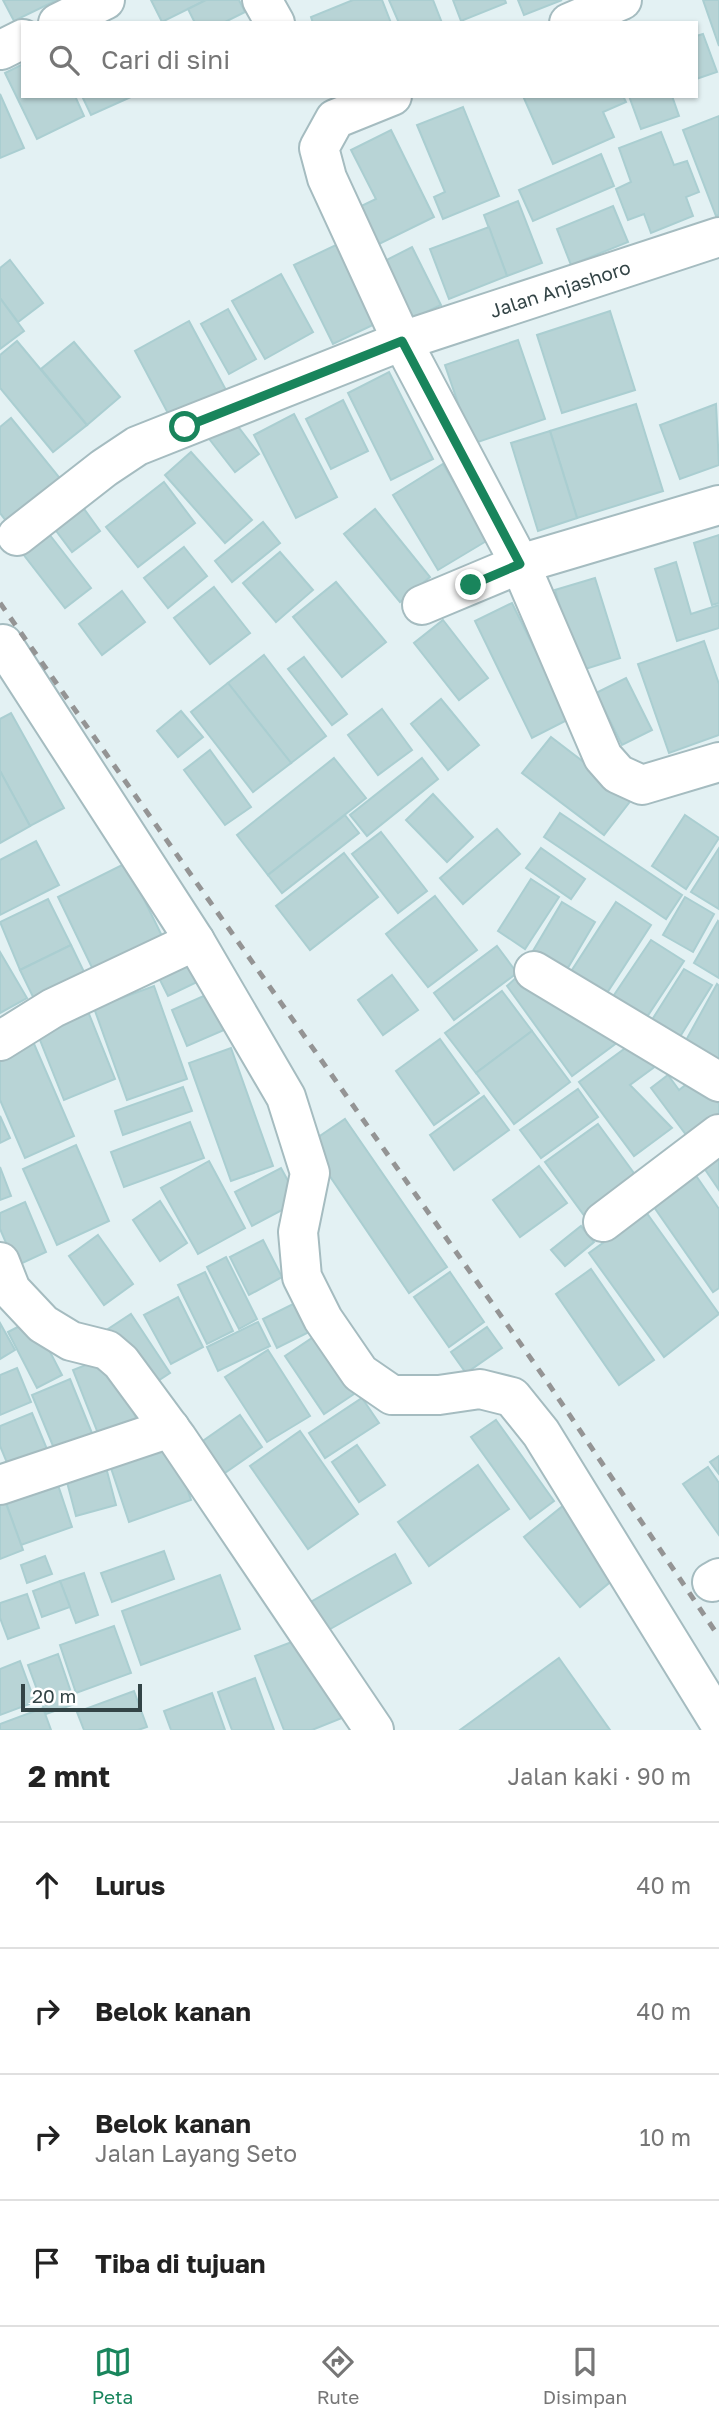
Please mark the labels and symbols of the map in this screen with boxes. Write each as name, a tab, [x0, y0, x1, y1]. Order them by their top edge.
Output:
street label: Jalan Anjashoro	[487, 255, 633, 322]
route start	[169, 411, 200, 442]
route end	[455, 569, 486, 600]
scale bar	[21, 1681, 142, 1713]

